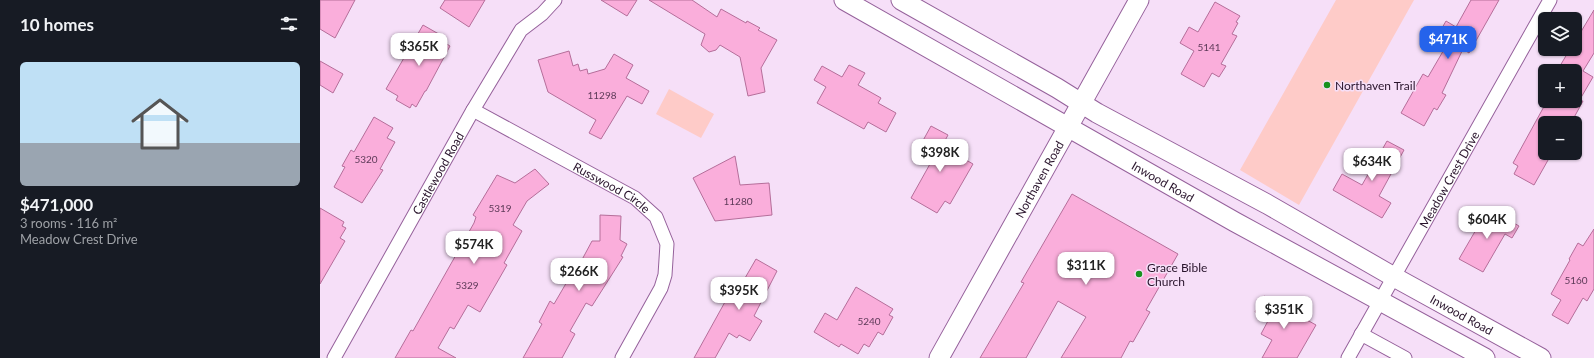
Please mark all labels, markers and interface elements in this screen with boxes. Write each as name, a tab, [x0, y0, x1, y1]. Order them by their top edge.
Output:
map controls	[1538, 12, 1582, 160]
button: layers	[1538, 12, 1582, 56]
icon: filters	[278, 13, 300, 35]
text: 10 homes	[20, 14, 94, 35]
pin: $471K	[1420, 26, 1476, 60]
text: $471K	[1428, 31, 1468, 47]
pin: $365K	[391, 33, 447, 67]
text: $365K	[399, 38, 439, 54]
house number: 5141	[1197, 41, 1221, 53]
button: +	[1538, 64, 1582, 108]
place label: Northaven Trail	[1335, 78, 1415, 93]
marker: Northaven Trail	[1322, 80, 1332, 90]
icon: home	[124, 88, 196, 160]
house number: 11298	[587, 89, 617, 101]
button: −	[1538, 116, 1582, 160]
street label: Meadow Crest Drive	[1415, 128, 1482, 230]
street label: Castlewood Road	[409, 129, 467, 217]
street label: Northaven Road	[1011, 138, 1066, 220]
pin: $398K	[912, 139, 968, 173]
text: $398K	[920, 144, 960, 160]
pin: $634K	[1344, 148, 1400, 182]
house number: 5320	[354, 153, 378, 165]
text: $634K	[1352, 153, 1392, 169]
street label: Inwood Road	[1129, 158, 1197, 205]
street label: Russwood Circle	[571, 159, 654, 216]
text: $471,000	[20, 194, 93, 215]
house number: 11280	[723, 195, 753, 207]
house number: 5319	[488, 202, 512, 214]
pin: $604K	[1459, 206, 1515, 240]
text: $604K	[1467, 211, 1507, 227]
text: 3 rooms · 116 m²	[20, 215, 117, 231]
text: Meadow Crest Drive	[20, 231, 138, 247]
pin: $574K	[446, 231, 502, 265]
text: $574K	[454, 236, 494, 252]
pin: $311K	[1058, 252, 1114, 286]
text: $311K	[1066, 257, 1106, 273]
pin: $266K	[551, 258, 607, 292]
place label: Grace Bible Church	[1147, 260, 1207, 289]
text: $266K	[559, 263, 599, 279]
marker: Grace Bible Church	[1134, 269, 1144, 279]
house number: 5160	[1564, 274, 1588, 286]
pin: $395K	[711, 277, 767, 311]
house number: 5329	[455, 279, 479, 291]
text: $395K	[719, 282, 759, 298]
street label: Inwood Road	[1428, 291, 1496, 338]
pin: $351K	[1256, 296, 1312, 330]
text: $351K	[1264, 301, 1304, 317]
house number: 5240	[857, 315, 881, 327]

